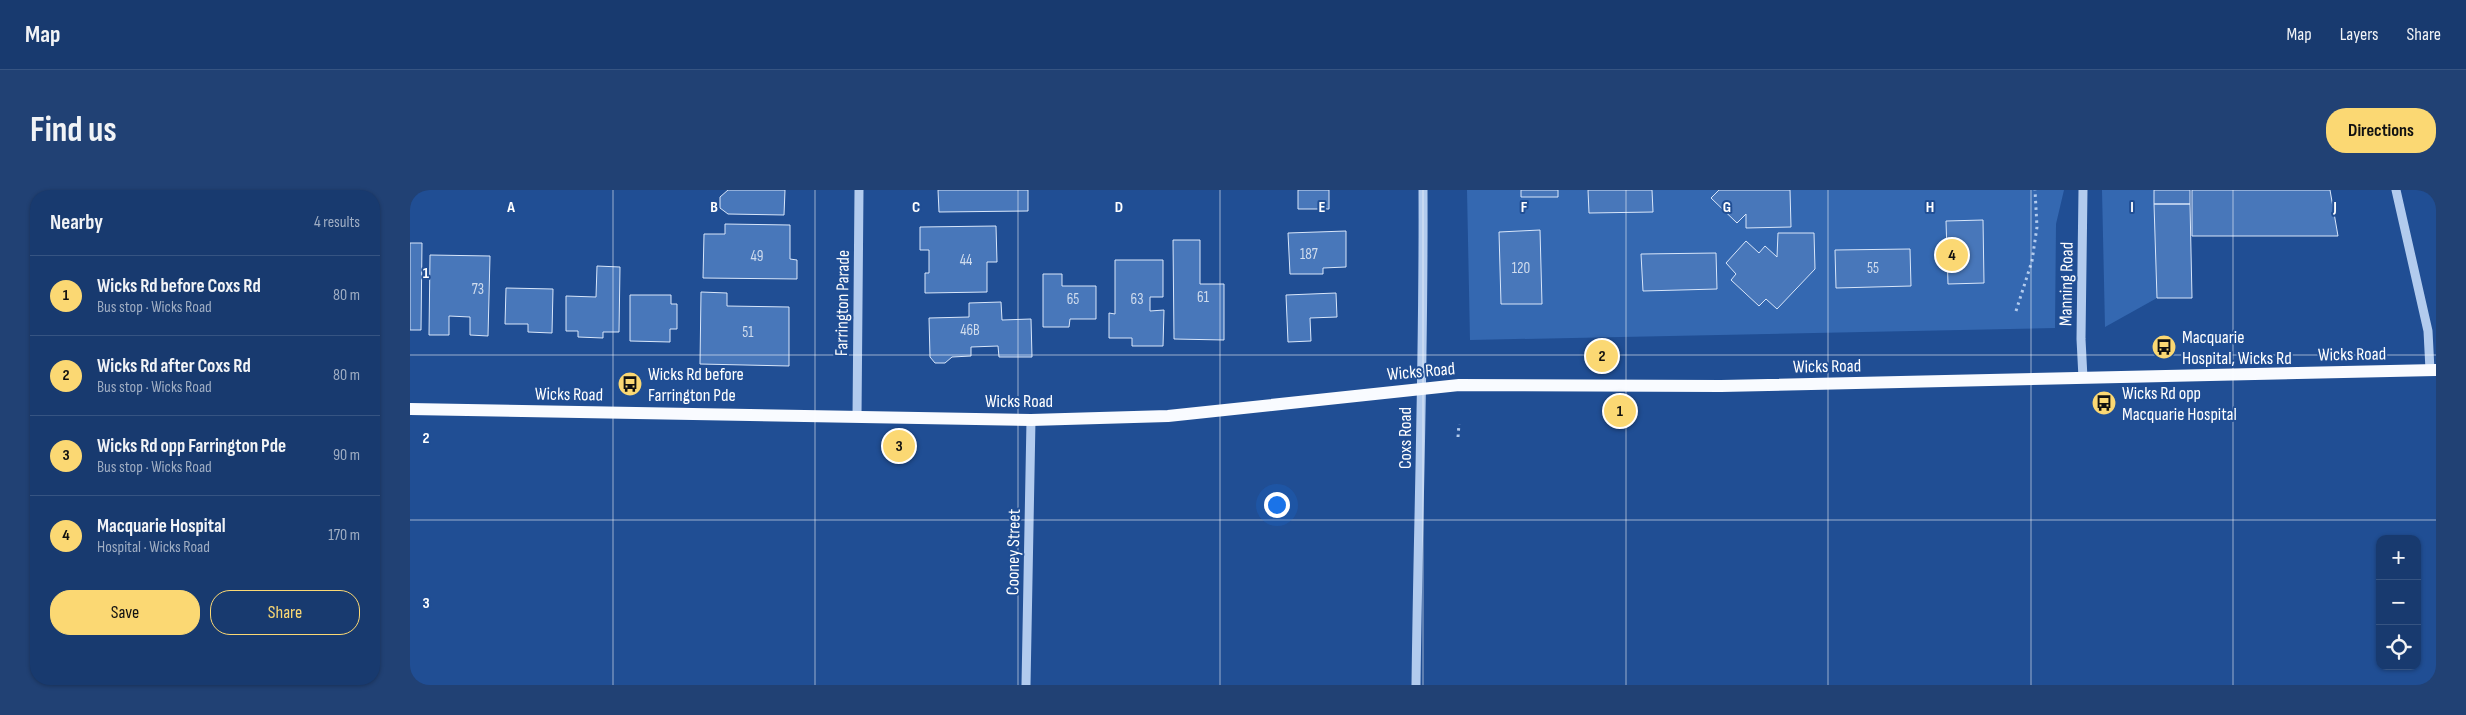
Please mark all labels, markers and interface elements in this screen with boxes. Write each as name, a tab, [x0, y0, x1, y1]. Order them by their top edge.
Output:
text: Map	[25, 20, 60, 49]
text: Map	[2287, 24, 2312, 45]
text: Layers	[2340, 24, 2379, 45]
text: Share	[2407, 24, 2441, 45]
button: Directions	[2326, 108, 2436, 153]
text: Find us	[30, 109, 117, 152]
text: A	[506, 198, 515, 217]
text: B	[710, 198, 718, 217]
text: C	[912, 198, 920, 217]
text: D	[1115, 198, 1123, 217]
text: E	[1319, 198, 1326, 217]
text: F	[1521, 198, 1528, 217]
text: G	[1723, 198, 1731, 217]
text: H	[1926, 198, 1934, 217]
text: I	[2130, 198, 2134, 217]
text: J	[2332, 198, 2337, 217]
text: Nearby	[50, 210, 103, 235]
text: 4 results	[314, 213, 360, 232]
pin: 4	[1936, 236, 1968, 274]
street label: Manning Road	[2055, 242, 2078, 326]
house number: 187	[1300, 245, 1318, 264]
house number: 49	[751, 247, 763, 266]
street label: Farrington Parade	[831, 250, 854, 356]
house number: 44	[960, 251, 972, 270]
house number: 120	[1512, 259, 1530, 278]
house number: 55	[1867, 259, 1879, 278]
text: 1	[423, 264, 430, 283]
text: Wicks Rd before Coxs Rd	[97, 275, 261, 298]
house number: 73	[472, 280, 484, 299]
text: 1	[63, 286, 69, 305]
text: 80 m	[333, 286, 360, 305]
house number: 61	[1197, 288, 1210, 307]
house number: 65	[1067, 290, 1079, 309]
house number: 63	[1131, 290, 1143, 309]
text: Bus stop · Wicks Road	[97, 298, 212, 317]
house number: 46B	[960, 321, 980, 340]
house number: 51	[742, 323, 754, 342]
place label: Macquarie Hospital, Wicks Rd	[2182, 327, 2292, 369]
bus stop icon: Macquarie Hospital, Wicks Rd	[2151, 334, 2177, 360]
pin: 2	[1586, 337, 1618, 375]
street label: Wicks Road	[2318, 343, 2386, 366]
text: Wicks Rd after Coxs Rd	[97, 355, 251, 378]
street label: Wicks Road	[1793, 355, 1861, 378]
street label: Wicks Road	[1386, 358, 1456, 385]
place label: Wicks Rd before Farrington Pde	[648, 364, 744, 406]
text: 2	[62, 366, 70, 385]
text: 80 m	[333, 366, 360, 385]
bus stop icon: Wicks Rd before Farrington Pde	[617, 371, 643, 397]
text: Bus stop · Wicks Road	[97, 378, 212, 397]
street label: Wicks Road	[535, 383, 603, 406]
place label: Wicks Rd opp Macquarie Hospital	[2122, 383, 2237, 425]
bus stop icon: Wicks Rd opp Macquarie Hospital	[2091, 390, 2117, 416]
street label: Wicks Road	[985, 391, 1053, 412]
pin: 1	[1604, 392, 1636, 430]
street label: Coxs Road	[1395, 407, 1416, 469]
pin: 3	[883, 427, 915, 465]
text: 2	[422, 429, 430, 448]
text: Wicks Rd opp Farrington Pde	[97, 435, 286, 458]
text: 3	[62, 446, 70, 465]
text: 90 m	[333, 446, 360, 465]
text: Bus stop · Wicks Road	[97, 458, 212, 477]
your location	[1264, 492, 1290, 518]
street label: Cooney Street	[1002, 508, 1025, 595]
text: Macquarie Hospital	[97, 515, 226, 538]
text: 4	[62, 526, 70, 545]
text: 170 m	[328, 526, 360, 545]
map controls	[2376, 535, 2421, 670]
button: +	[2376, 535, 2421, 580]
text: Hospital · Wicks Road	[97, 538, 210, 557]
button: −	[2376, 580, 2421, 625]
button: Save	[50, 590, 200, 635]
button: Share	[210, 590, 360, 635]
text: 3	[422, 594, 430, 613]
button: locate	[2376, 625, 2421, 670]

